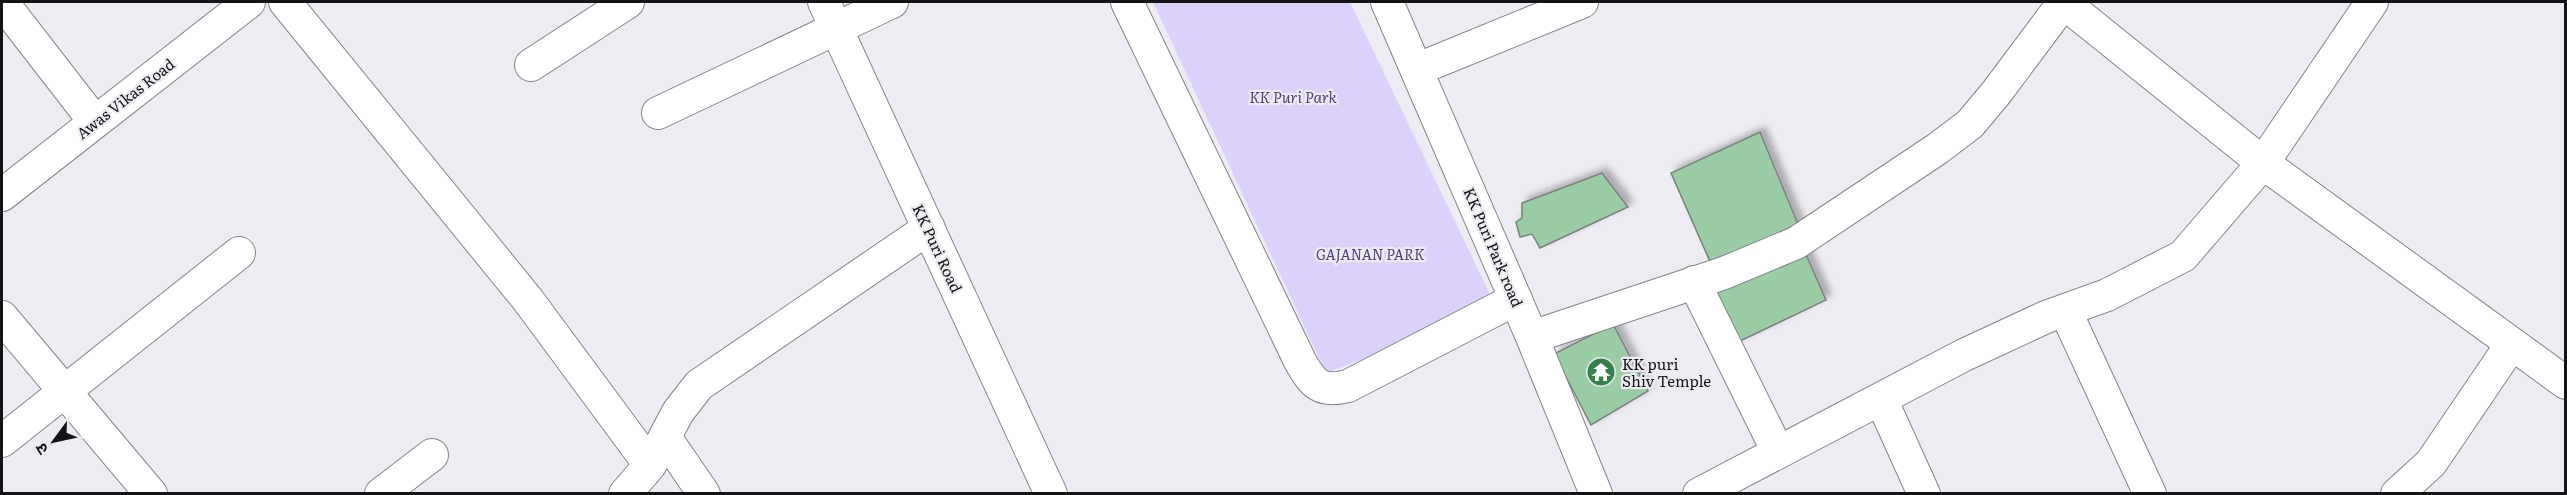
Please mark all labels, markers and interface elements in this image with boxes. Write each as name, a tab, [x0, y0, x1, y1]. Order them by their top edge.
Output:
street label: Awas Vikas Road	[71, 52, 179, 144]
park label: KK Puri Park	[1249, 85, 1337, 108]
street label: KK Puri Park road	[1458, 184, 1530, 310]
street label: KK Puri Road	[907, 200, 969, 296]
park label: GAJANAN PARK	[1316, 242, 1425, 265]
place label: KK puri Shiv Temple	[1622, 352, 1711, 392]
temple icon: KK puri Shiv Temple	[1585, 356, 1617, 388]
north arrow	[24, 411, 84, 471]
text: उ	[28, 439, 53, 460]

